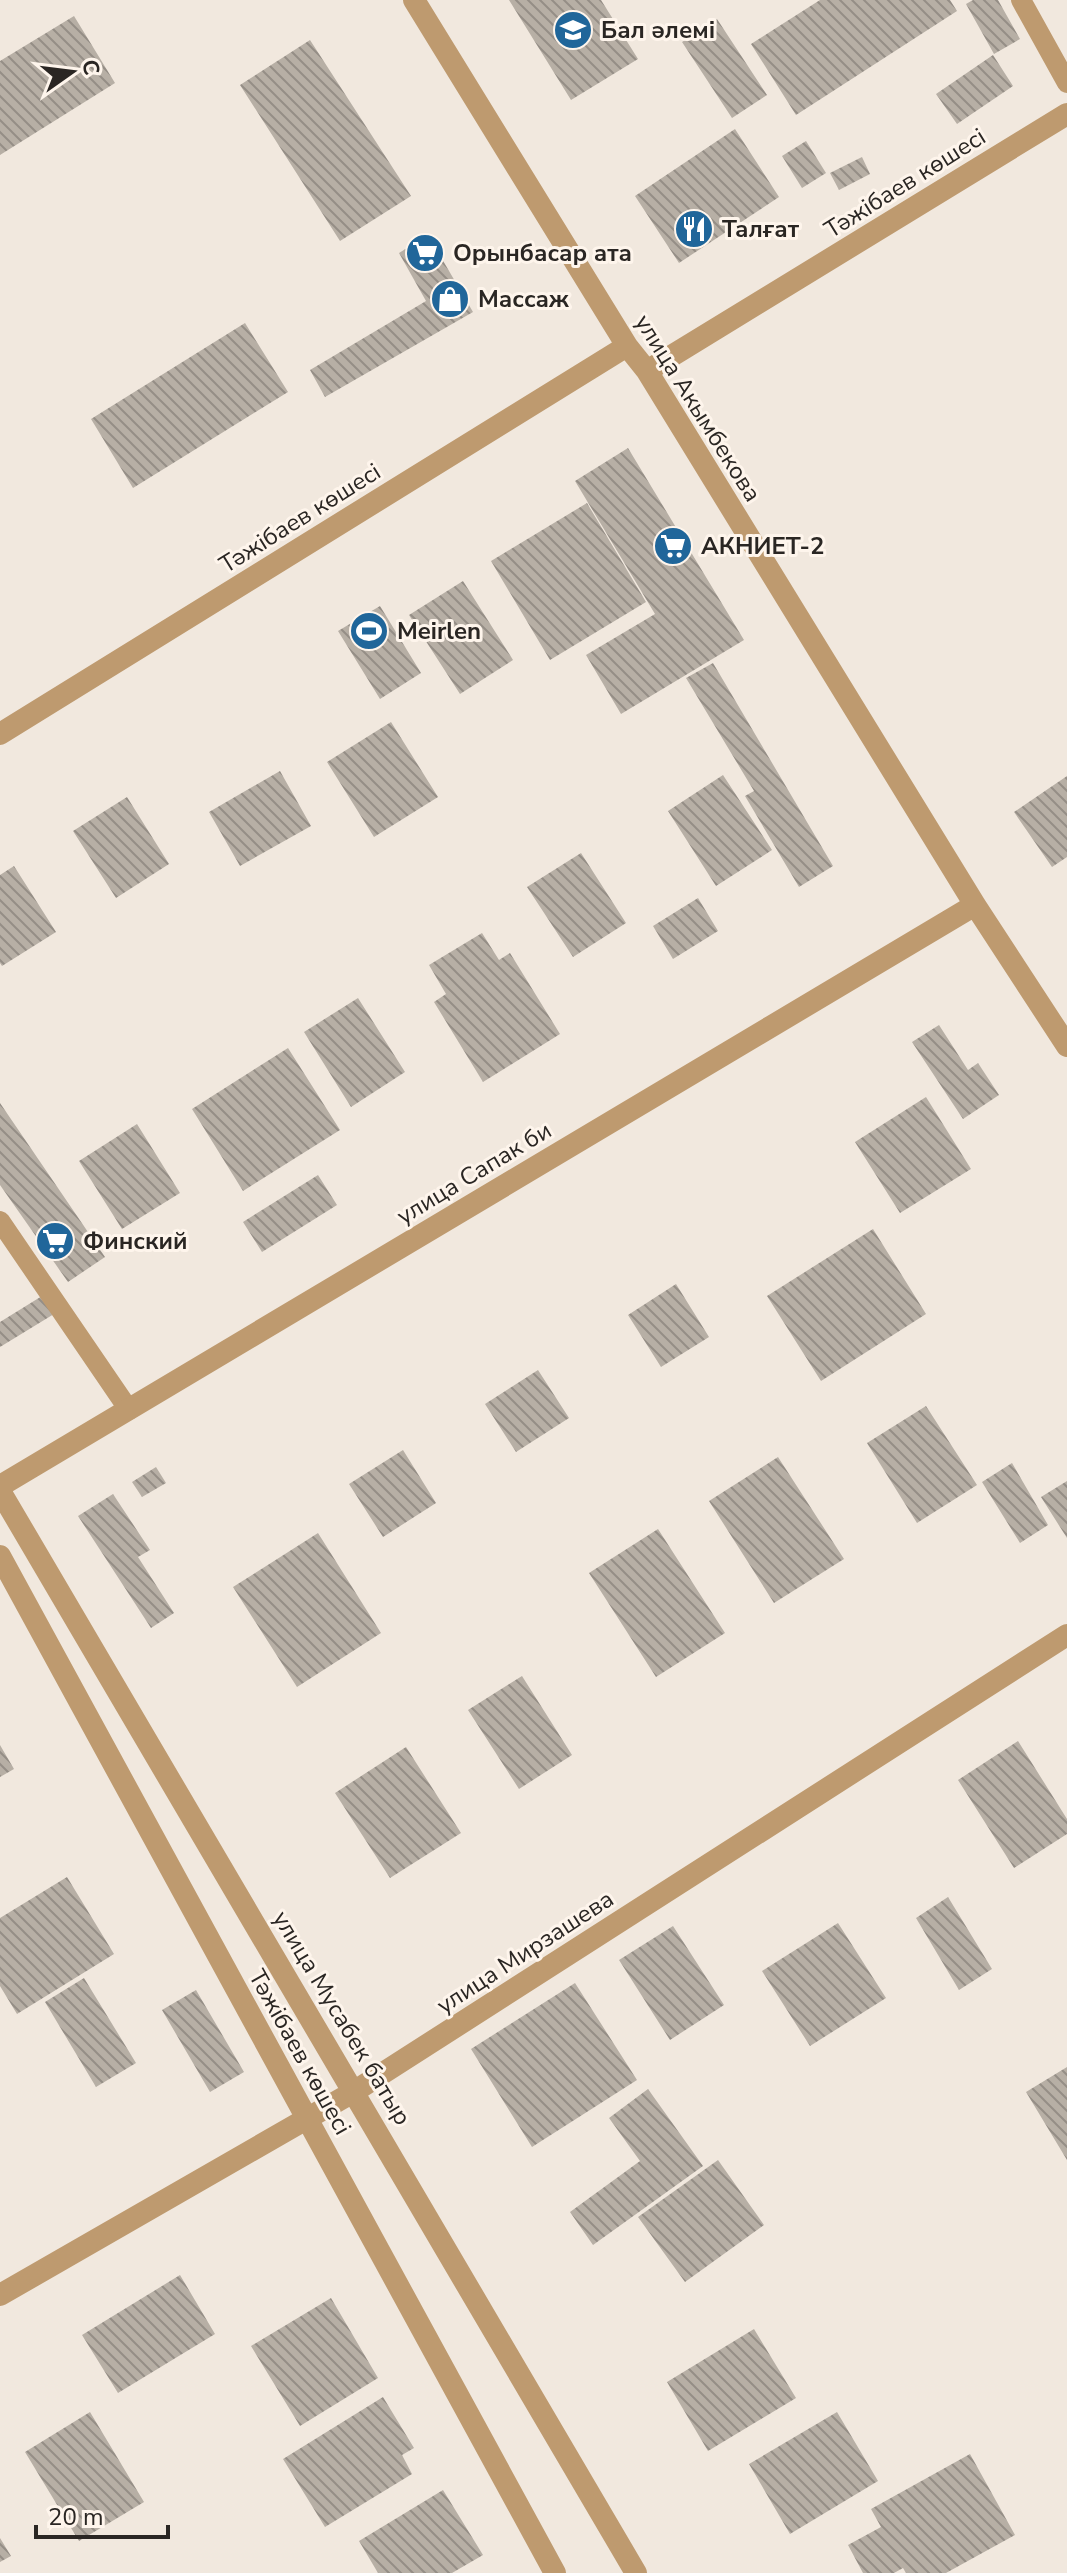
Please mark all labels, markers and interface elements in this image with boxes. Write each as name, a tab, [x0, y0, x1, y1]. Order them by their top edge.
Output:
school or university icon: Бал әлемі	[552, 9, 594, 51]
place label: Бал әлемі	[601, 14, 715, 46]
north arrow	[32, 32, 112, 112]
text: С	[74, 57, 107, 78]
street label: Тәжібаев көшесі	[818, 121, 992, 245]
restaurant icon: Талғат	[673, 208, 715, 250]
place label: Талғат	[722, 213, 800, 245]
supermarket icon: Орынбасар ата	[404, 232, 446, 274]
place label: Орынбасар ата	[453, 237, 632, 269]
shop icon: Массаж	[429, 278, 471, 320]
place label: Массаж	[478, 283, 569, 315]
street label: улица Акымбекова	[627, 308, 769, 508]
street label: Тәжібаев көшесі	[213, 456, 387, 580]
supermarket icon: АКНИЕТ-2	[652, 525, 694, 567]
place label: АКНИЕТ-2	[701, 530, 824, 562]
sports icon: Meirlen	[348, 610, 390, 652]
place label: Meirlen	[397, 615, 481, 647]
street label: улица Сапак би	[391, 1114, 557, 1232]
supermarket icon: Финский	[34, 1220, 76, 1262]
place label: Финский	[83, 1225, 187, 1257]
street label: улица Мирзашева	[430, 1883, 620, 2021]
street label: улица Мусабек батыр	[265, 1905, 419, 2131]
street label: Тәжібаев көшесі	[241, 1963, 359, 2141]
scale bar	[36, 2489, 168, 2539]
text: 20 m	[48, 2501, 104, 2533]

